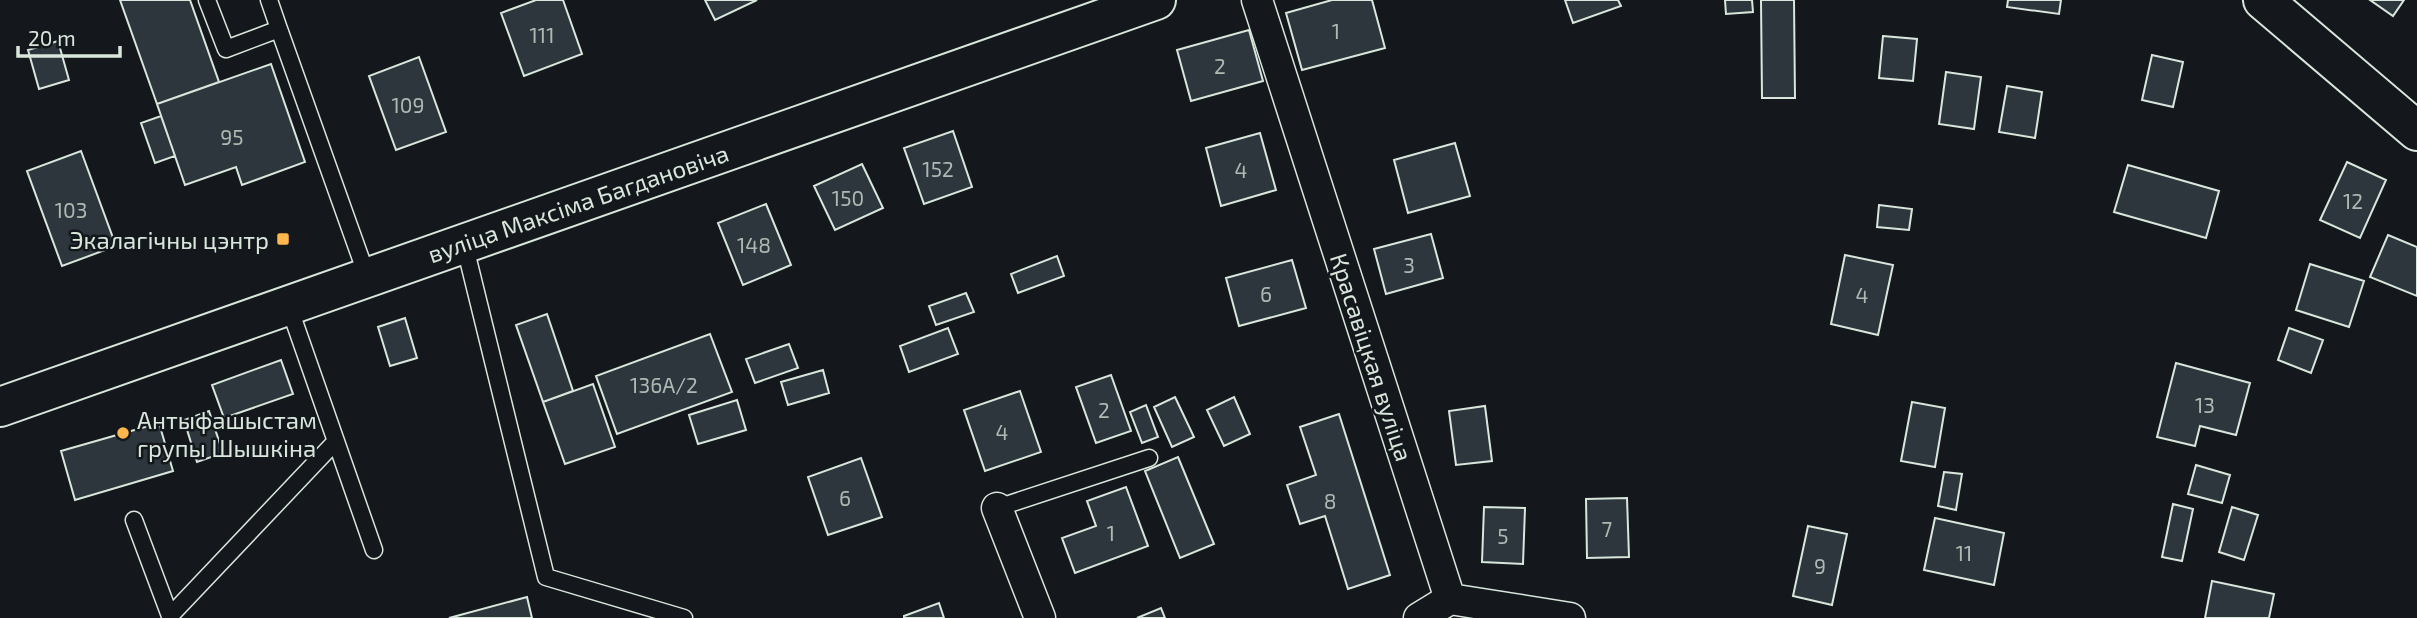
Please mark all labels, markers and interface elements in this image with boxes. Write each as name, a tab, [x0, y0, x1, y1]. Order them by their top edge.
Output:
scale bar	[18, 14, 119, 58]
house number: 1	[1332, 18, 1340, 43]
house number: 111	[529, 22, 555, 47]
text: 20 m	[28, 25, 76, 50]
house number: 2	[1214, 53, 1226, 78]
house number: 109	[391, 92, 425, 117]
house number: 95	[220, 124, 244, 149]
street label: вуліца Максіма Багдановіча	[424, 138, 733, 269]
house number: 152	[922, 156, 954, 181]
house number: 4	[1235, 157, 1247, 182]
house number: 150	[832, 185, 864, 210]
house number: 12	[2343, 188, 2363, 213]
house number: 103	[55, 197, 87, 222]
place label: Экалагічны цэнтр	[70, 225, 269, 254]
marker: Экалагічны цэнтр	[275, 231, 291, 247]
house number: 148	[737, 232, 771, 257]
street label: Красавіцкая вуліца	[1324, 249, 1419, 465]
house number: 3	[1403, 252, 1415, 277]
house number: 6	[1260, 281, 1272, 306]
house number: 4	[1856, 282, 1868, 307]
house number: 136А/2	[630, 372, 698, 397]
house number: 13	[2195, 392, 2215, 417]
house number: 2	[1098, 397, 1110, 422]
place label: Антыфашыстам групы Шышкіна	[137, 405, 317, 463]
house number: 4	[996, 419, 1008, 444]
marker: Антыфашыстам групы Шышкіна	[115, 425, 131, 441]
house number: 6	[839, 485, 851, 510]
house number: 8	[1324, 488, 1336, 513]
house number: 7	[1602, 516, 1613, 541]
house number: 1	[1107, 520, 1115, 545]
house number: 5	[1497, 523, 1509, 548]
house number: 11	[1956, 540, 1972, 565]
house number: 9	[1814, 553, 1826, 578]

